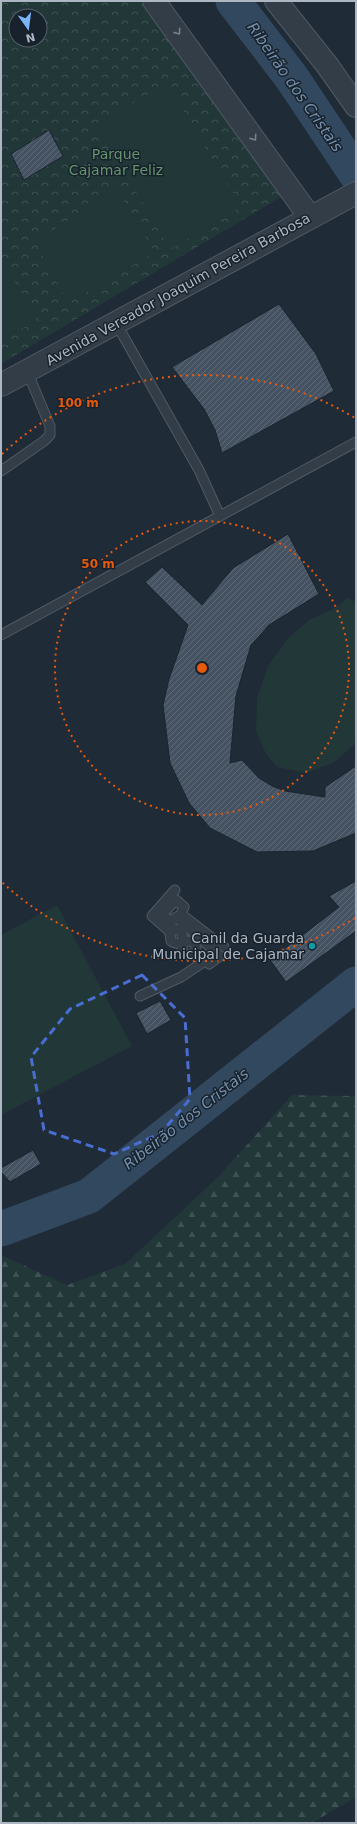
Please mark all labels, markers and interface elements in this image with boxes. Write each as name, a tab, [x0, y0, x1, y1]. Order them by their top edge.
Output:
north arrow	[8, 8, 48, 48]
water label: Ribeirão dos Cristais	[244, 19, 347, 155]
one-way arrow	[173, 28, 181, 35]
text: N	[24, 30, 36, 45]
one-way arrow	[249, 134, 257, 141]
park label: Parque Cajamar Feliz	[69, 146, 163, 178]
street label: Avenida Vereador Joaquim Pereira Barbosa	[43, 209, 313, 369]
text: 100 m	[57, 396, 99, 410]
text: 50 m	[81, 557, 115, 571]
centre of rings	[195, 661, 209, 675]
place label: Canil da Guarda Municipal de Cajamar	[152, 930, 304, 962]
marker: Canil da Guarda Municipal de Cajamar	[307, 941, 317, 951]
water label: Ribeirão dos Cristais	[120, 1064, 252, 1173]

